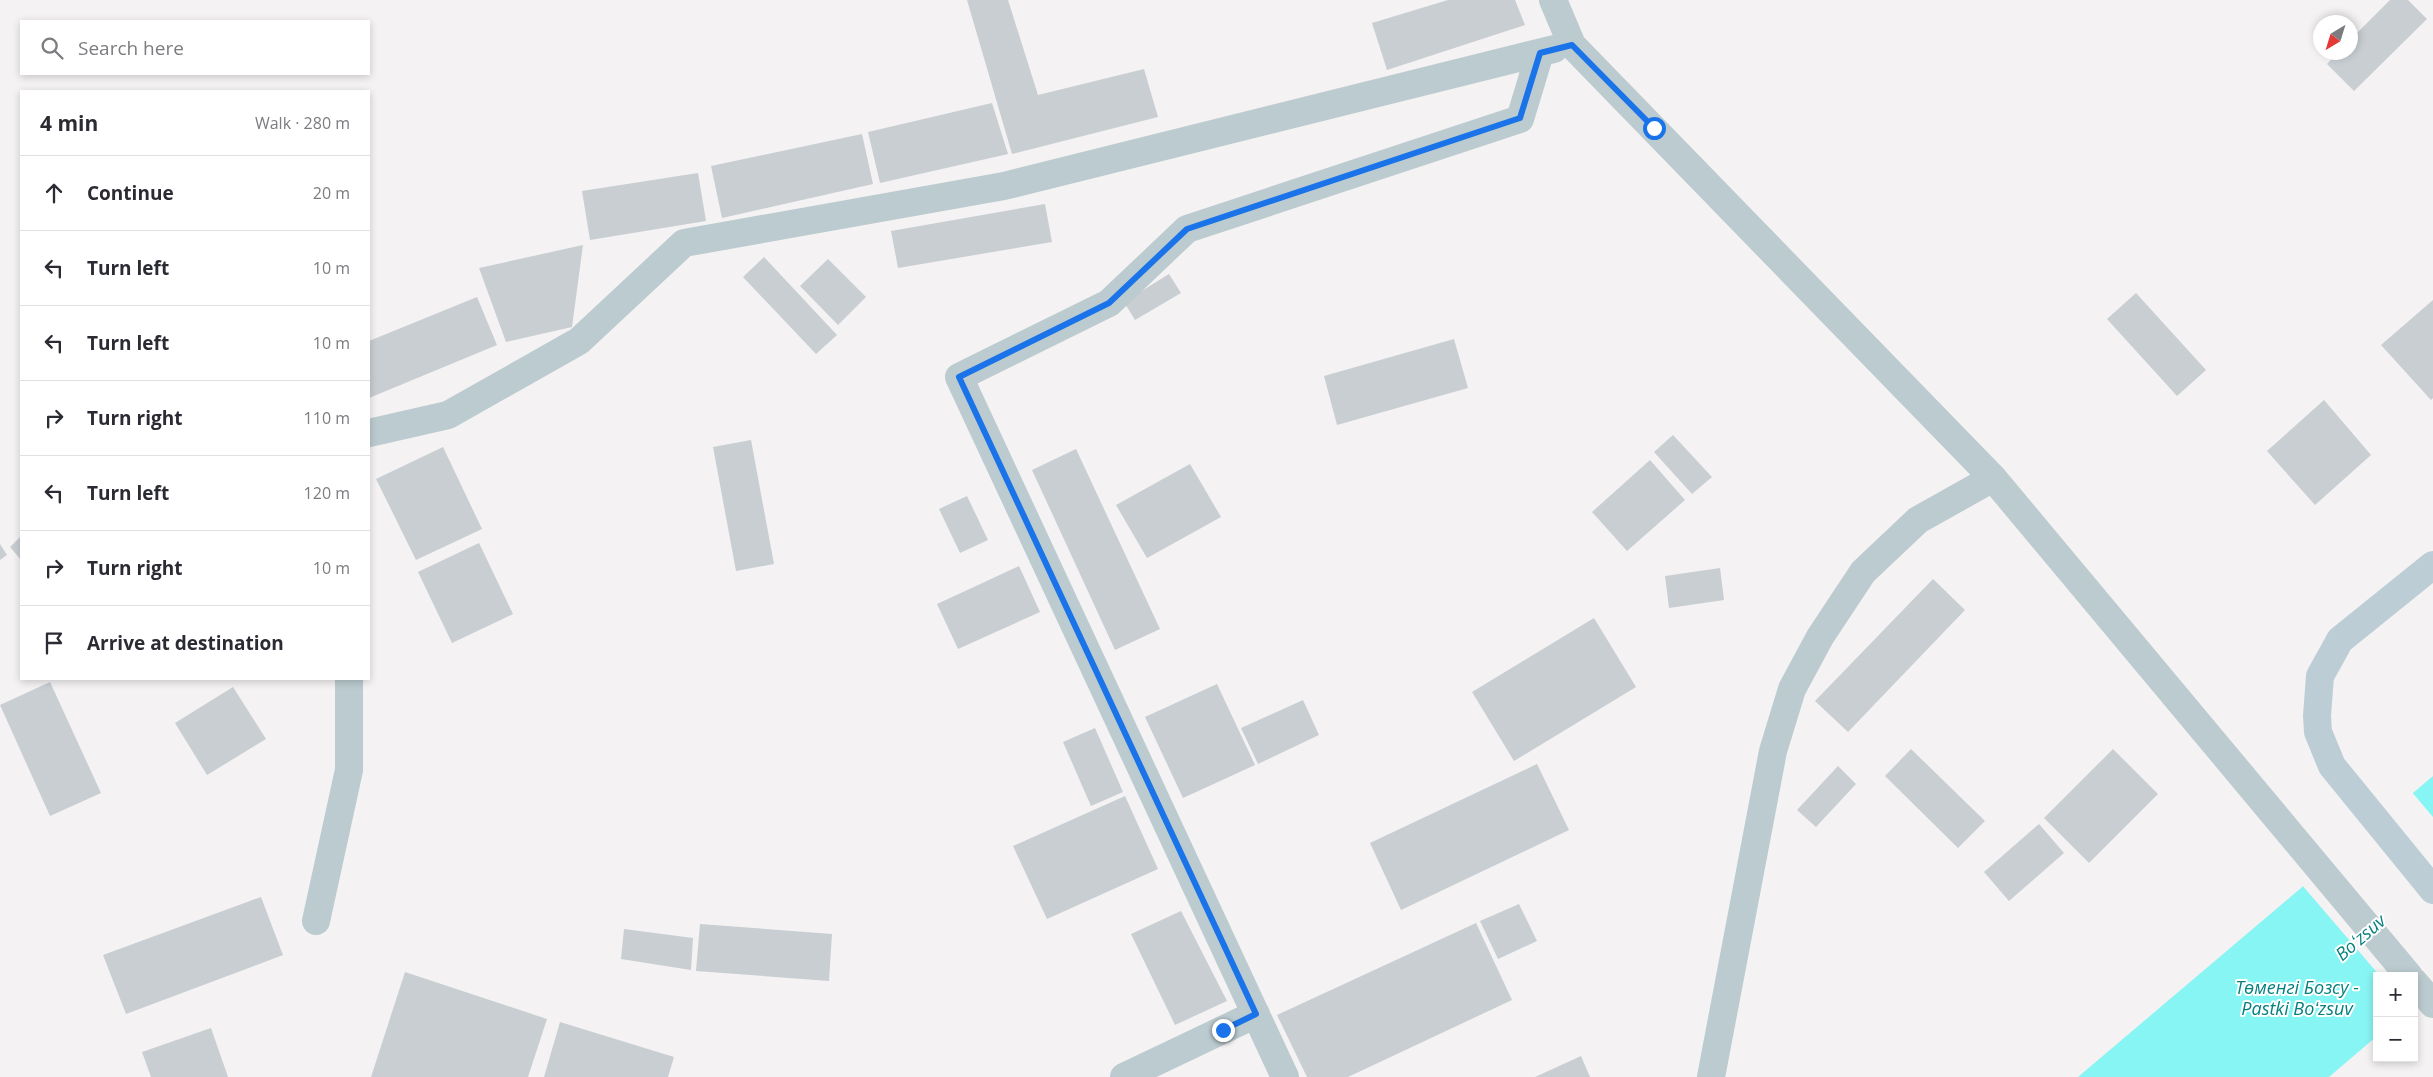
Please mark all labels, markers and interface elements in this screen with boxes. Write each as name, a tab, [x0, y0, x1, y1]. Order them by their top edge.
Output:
north arrow	[2313, 15, 2358, 60]
search box	[20, 20, 370, 75]
icon: search	[38, 34, 66, 62]
text: Search here	[78, 35, 184, 61]
text: 4 min	[40, 109, 98, 137]
text: Walk · 280 m	[255, 112, 350, 134]
route start	[1643, 117, 1666, 140]
icon: ahead	[40, 179, 68, 207]
text: Continue	[87, 180, 174, 206]
text: 20 m	[313, 182, 350, 204]
icon: left	[40, 254, 68, 282]
text: Turn left	[87, 255, 169, 281]
text: 10 m	[313, 257, 350, 279]
icon: left	[40, 329, 68, 357]
text: Turn left	[87, 330, 169, 356]
text: 10 m	[313, 332, 350, 354]
icon: right	[40, 404, 68, 432]
text: Turn right	[87, 405, 182, 431]
text: 110 m	[304, 407, 350, 429]
icon: left	[40, 479, 68, 507]
text: Turn left	[87, 480, 169, 506]
text: 120 m	[304, 482, 350, 504]
icon: right	[40, 554, 68, 582]
text: Turn right	[87, 555, 182, 581]
text: 10 m	[313, 557, 350, 579]
icon: arrive	[40, 629, 68, 657]
text: Arrive at destination	[87, 630, 284, 656]
water label: Boʻzsuv	[2330, 907, 2392, 966]
map controls	[2373, 972, 2418, 1062]
button: +	[2373, 972, 2418, 1017]
water label: Төменгі Бозсу - Pastki Boʻzsuv	[2235, 975, 2359, 1020]
button: −	[2373, 1017, 2418, 1062]
route end	[1212, 1019, 1235, 1042]

